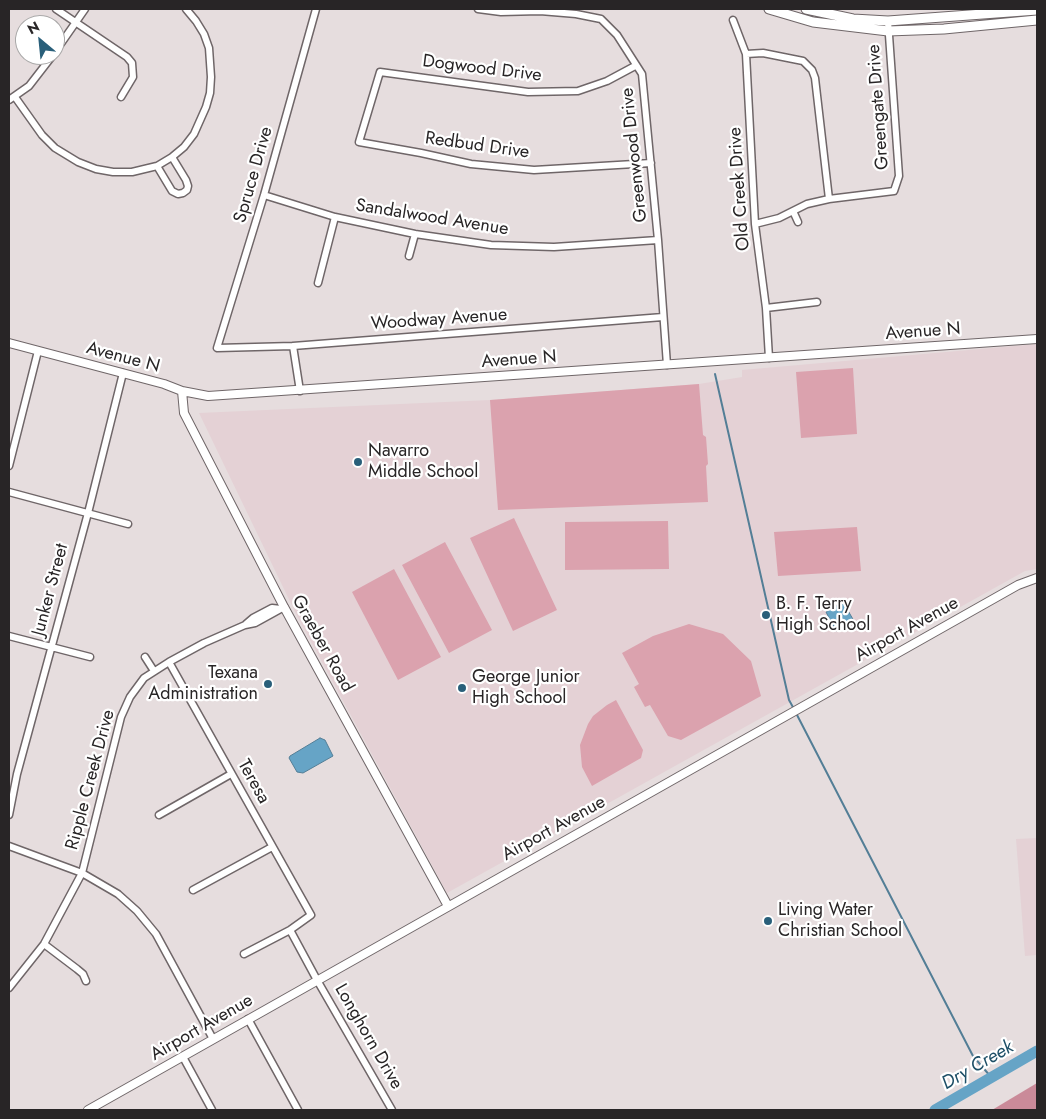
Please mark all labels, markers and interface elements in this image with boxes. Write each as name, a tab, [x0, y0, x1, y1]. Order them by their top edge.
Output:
north arrow	[15, 15, 65, 65]
text: N	[24, 16, 43, 39]
street label: Greengate Drive	[864, 44, 894, 170]
street label: Dogwood Drive	[421, 51, 543, 87]
street label: Greenwood Drive	[617, 87, 653, 223]
street label: Spruce Drive	[230, 124, 278, 226]
street label: Old Creek Drive	[725, 126, 755, 252]
street label: Redbud Drive	[424, 128, 530, 164]
street label: Sandalwood Avenue	[354, 195, 510, 241]
street label: Woodway Avenue	[370, 304, 508, 336]
street label: Avenue N	[885, 319, 961, 345]
street label: Avenue N	[84, 338, 162, 378]
street label: Avenue N	[481, 347, 557, 373]
place label: Navarro Middle School	[368, 441, 478, 484]
marker: Navarro Middle School	[352, 456, 364, 468]
street label: Junker Street	[28, 541, 74, 639]
street label: Graeber Road	[286, 592, 358, 696]
street label: Airport Avenue	[852, 593, 962, 667]
place label: B. F. Terry High School	[776, 594, 870, 636]
marker: B. F. Terry High School	[760, 609, 772, 621]
place label: Texana Administration	[148, 663, 258, 706]
place label: George Junior High School	[472, 667, 580, 710]
marker: Texana Administration	[262, 678, 274, 690]
marker: George Junior High School	[456, 682, 468, 694]
street label: Ripple Creek Drive	[62, 708, 120, 852]
street label: Teresa	[232, 756, 274, 808]
street label: Airport Avenue	[499, 792, 609, 866]
place label: Living Water Christian School	[778, 900, 902, 942]
marker: Living Water Christian School	[762, 915, 774, 927]
street label: Longhorn Drive	[329, 981, 407, 1093]
street label: Airport Avenue	[147, 990, 257, 1066]
water label: Dry Creek	[938, 1036, 1018, 1096]

